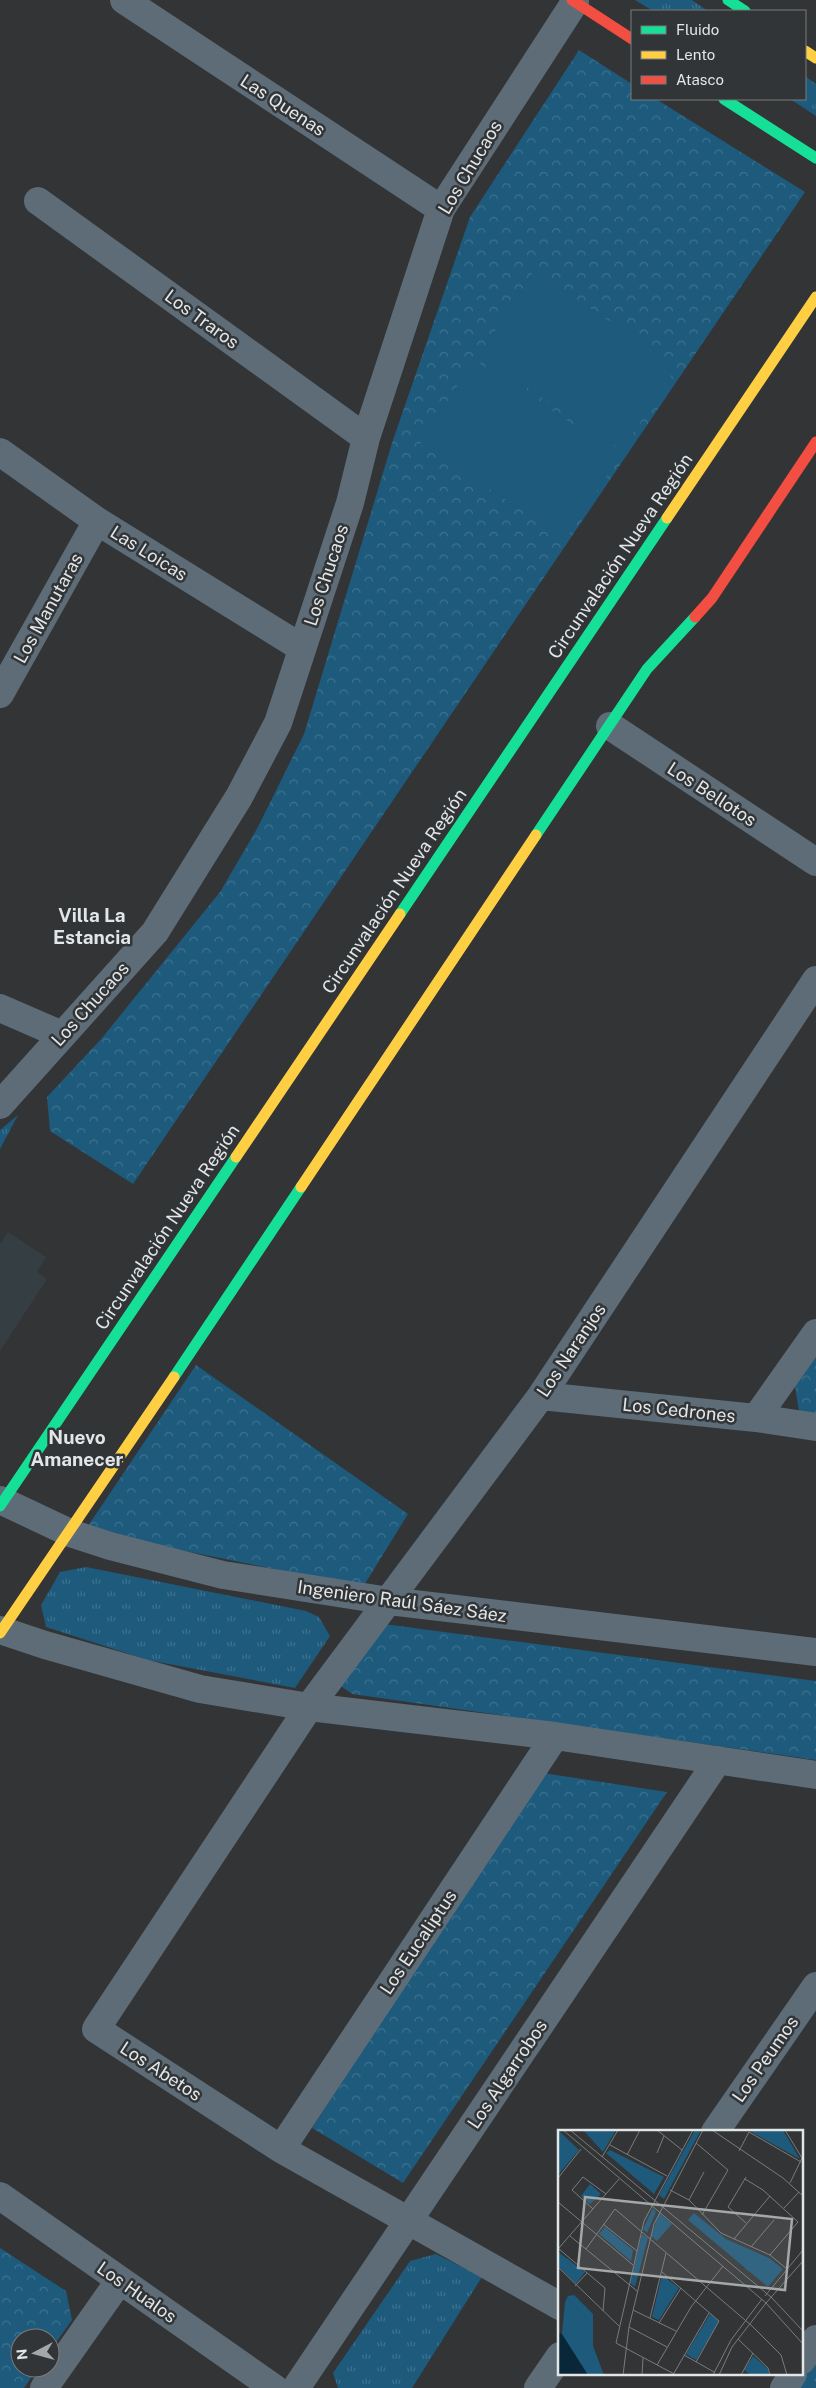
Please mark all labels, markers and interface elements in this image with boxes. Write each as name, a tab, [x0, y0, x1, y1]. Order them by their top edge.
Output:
legend	[631, 10, 806, 100]
text: Fluido	[676, 21, 719, 38]
text: Lento	[676, 46, 715, 63]
street label: Las Quenas	[237, 70, 329, 140]
text: Atasco	[676, 71, 724, 88]
street label: Los Chucaos	[434, 116, 506, 218]
street label: Los Traros	[161, 285, 243, 353]
street label: Circunvalación Nueva Región	[543, 449, 697, 663]
street label: Las Loicas	[107, 521, 191, 585]
street label: Los Chucaos	[300, 522, 352, 628]
street label: Los Manutaras	[9, 549, 87, 667]
street label: Los Bellotos	[664, 757, 760, 831]
street label: Circunvalación Nueva Región	[317, 784, 471, 998]
district label: Villa La Estancia	[53, 904, 131, 948]
street label: Los Chucaos	[47, 958, 133, 1050]
street label: Circunvalación Nueva Región	[90, 1120, 244, 1334]
street label: Los Naranjos	[532, 1299, 610, 1401]
street label: Los Cedrones	[621, 1394, 737, 1426]
district label: Nuevo Amanecer	[31, 1426, 124, 1470]
street label: Ingeniero Raúl Sáez Sáez	[296, 1576, 508, 1626]
street label: Los Eucaliptus	[375, 1886, 461, 1998]
street label: Los Peumos	[728, 2012, 802, 2106]
street label: Los Algarrobos	[463, 2015, 551, 2133]
street label: Los Abetos	[116, 2037, 206, 2105]
inset map	[558, 2130, 804, 2376]
street label: Los Hualos	[93, 2257, 181, 2327]
north arrow	[10, 2328, 60, 2378]
text: N	[14, 2348, 31, 2361]

